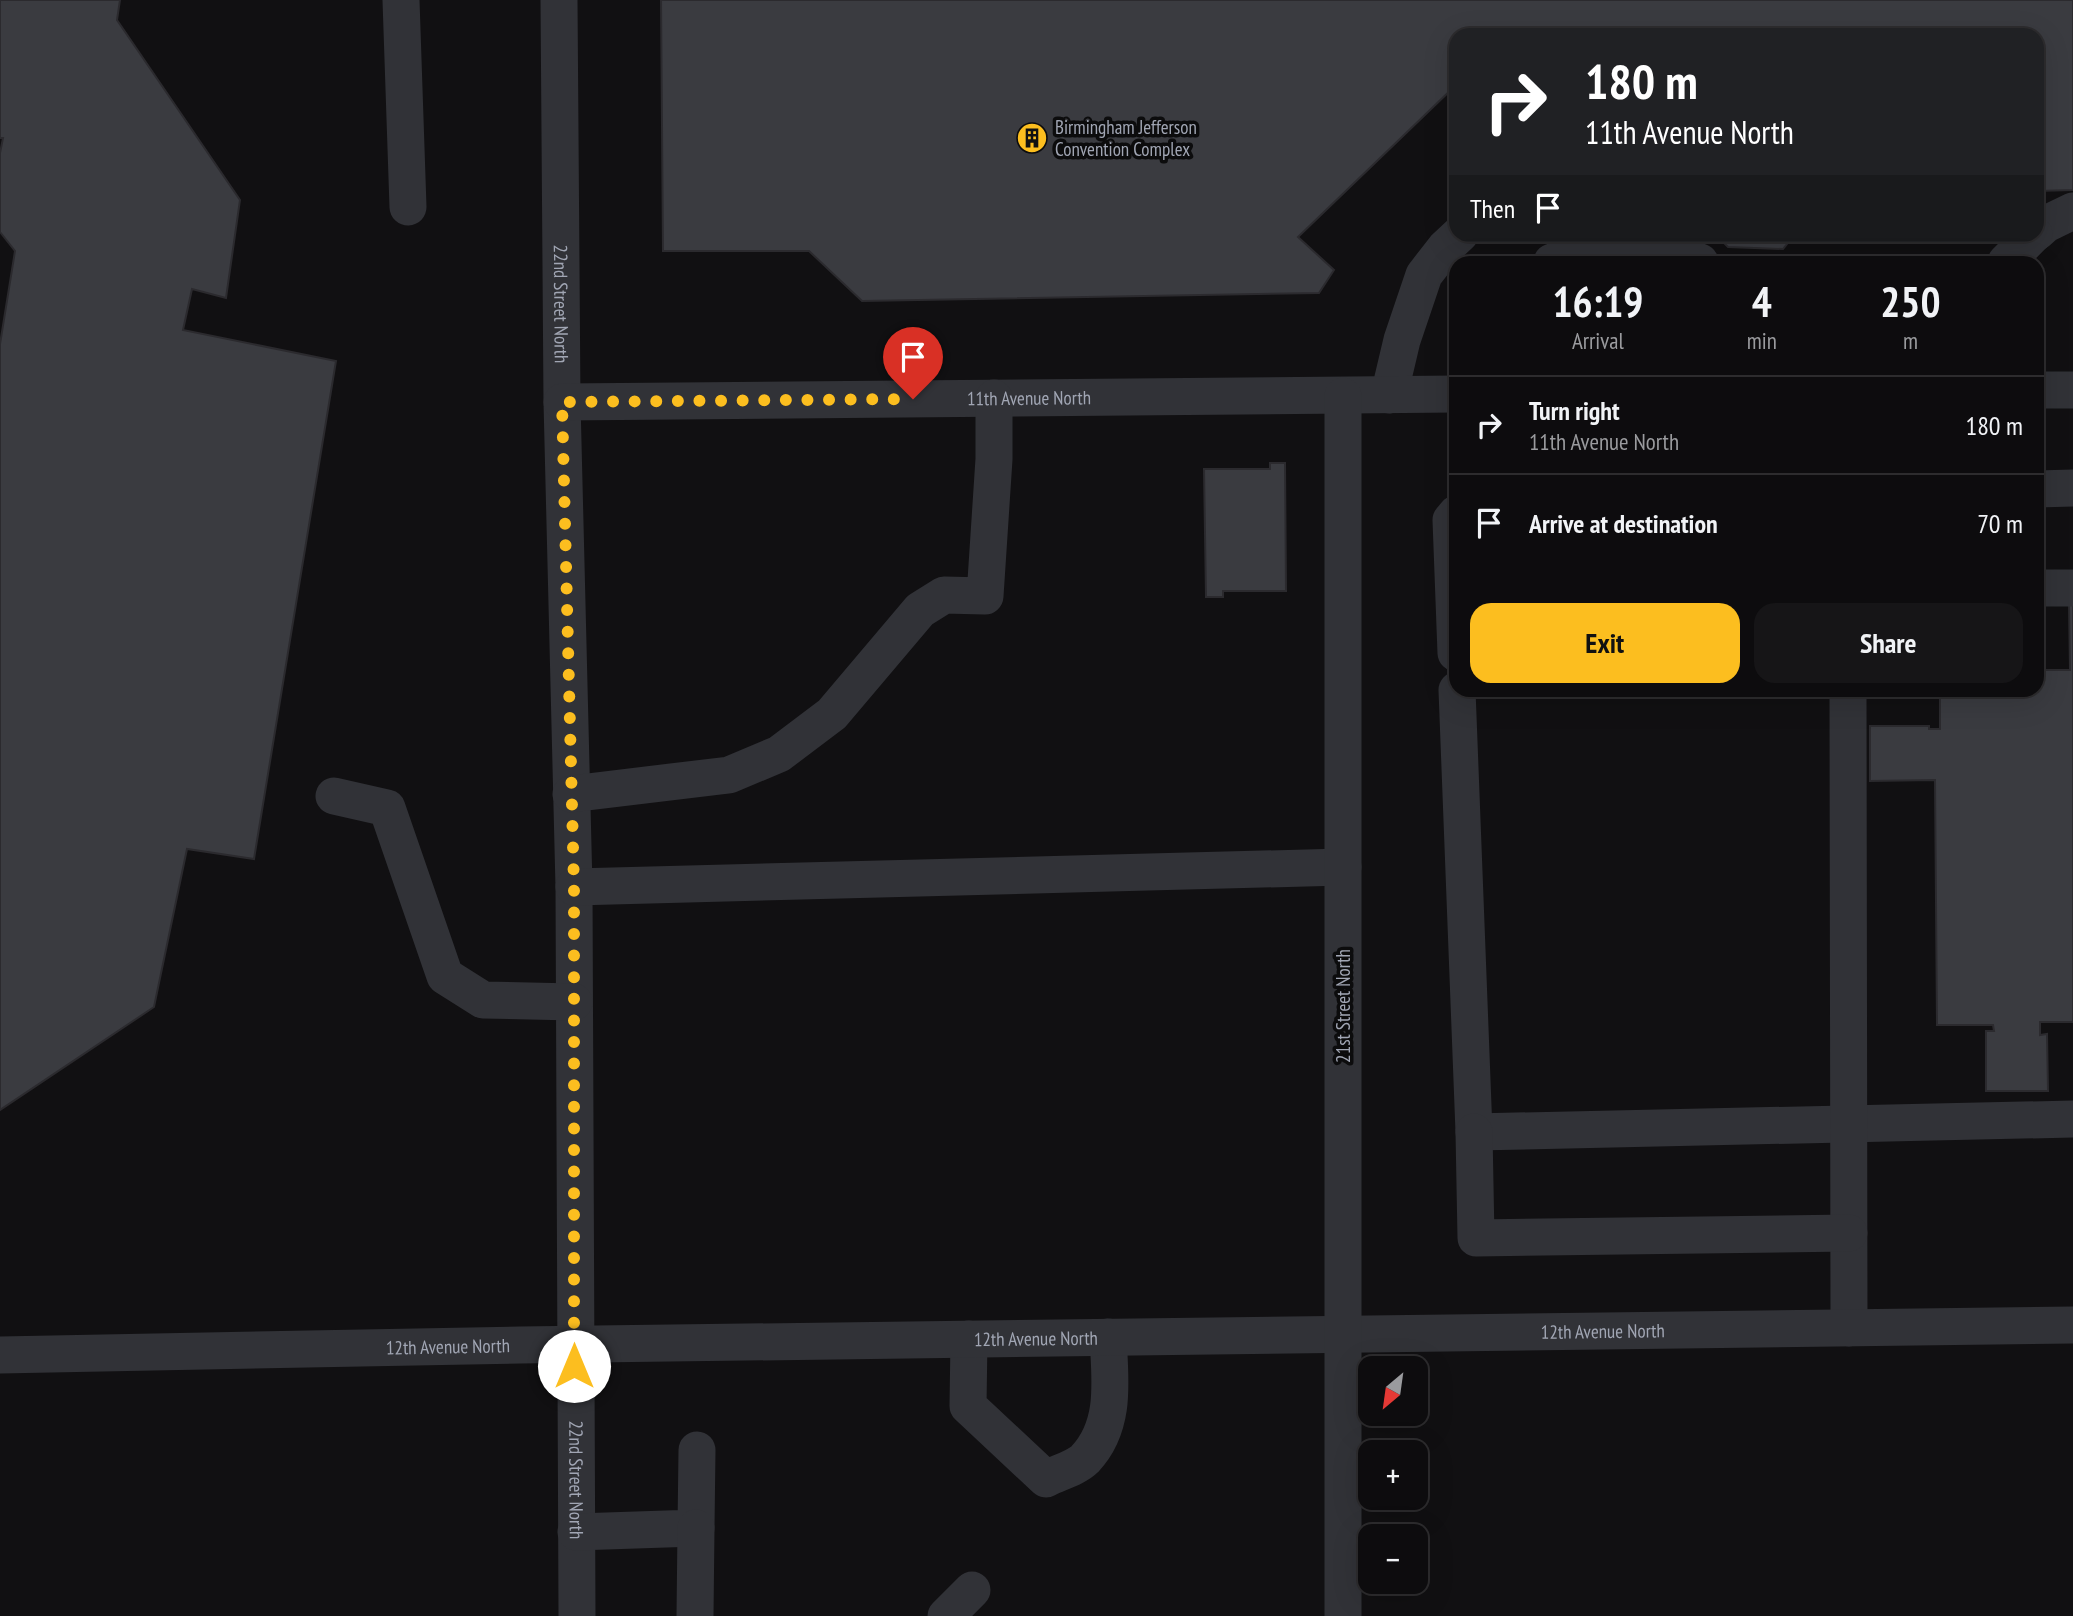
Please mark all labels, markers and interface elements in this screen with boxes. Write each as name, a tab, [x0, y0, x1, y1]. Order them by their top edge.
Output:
text: 180 m	[1585, 49, 1698, 113]
icon: right	[1470, 56, 1561, 147]
text: 11th Avenue North	[1585, 111, 1794, 153]
place label: Birmingham Jefferson Convention Complex	[1055, 115, 1197, 161]
building icon: Birmingham Jefferson Convention Complex	[1015, 121, 1049, 155]
icon: arrive	[1529, 189, 1567, 227]
text: Then	[1470, 192, 1515, 225]
street label: 22nd Street North	[549, 244, 574, 364]
text: 16:19	[1552, 274, 1643, 329]
text: 4	[1752, 274, 1772, 329]
text: 250	[1880, 274, 1941, 329]
text: Arrival	[1572, 326, 1624, 355]
text: min	[1747, 326, 1777, 355]
text: m	[1903, 326, 1918, 355]
pin	[883, 327, 943, 399]
icon: arrive	[894, 338, 932, 376]
street label: 11th Avenue North	[967, 385, 1091, 410]
text: Turn right	[1529, 394, 1620, 427]
icon: right	[1470, 406, 1508, 444]
text: 180 m	[1965, 409, 2023, 442]
text: 11th Avenue North	[1529, 427, 1679, 456]
icon: arrive	[1470, 504, 1508, 542]
text: Arrive at destination	[1529, 507, 1718, 540]
text: 70 m	[1977, 507, 2023, 540]
button: Exit	[1470, 603, 1740, 683]
button: Share	[1754, 603, 2023, 683]
street label: 21st Street North	[1331, 949, 1355, 1063]
street label: 12th Avenue North	[1541, 1318, 1665, 1344]
street label: 12th Avenue North	[974, 1326, 1098, 1351]
position arrow	[537, 1329, 611, 1403]
street label: 12th Avenue North	[386, 1333, 510, 1360]
north arrow	[1358, 1356, 1428, 1426]
map controls	[1358, 1356, 1428, 1594]
street label: 22nd Street North	[564, 1420, 589, 1539]
button: +	[1358, 1440, 1428, 1510]
button: −	[1358, 1524, 1428, 1594]

